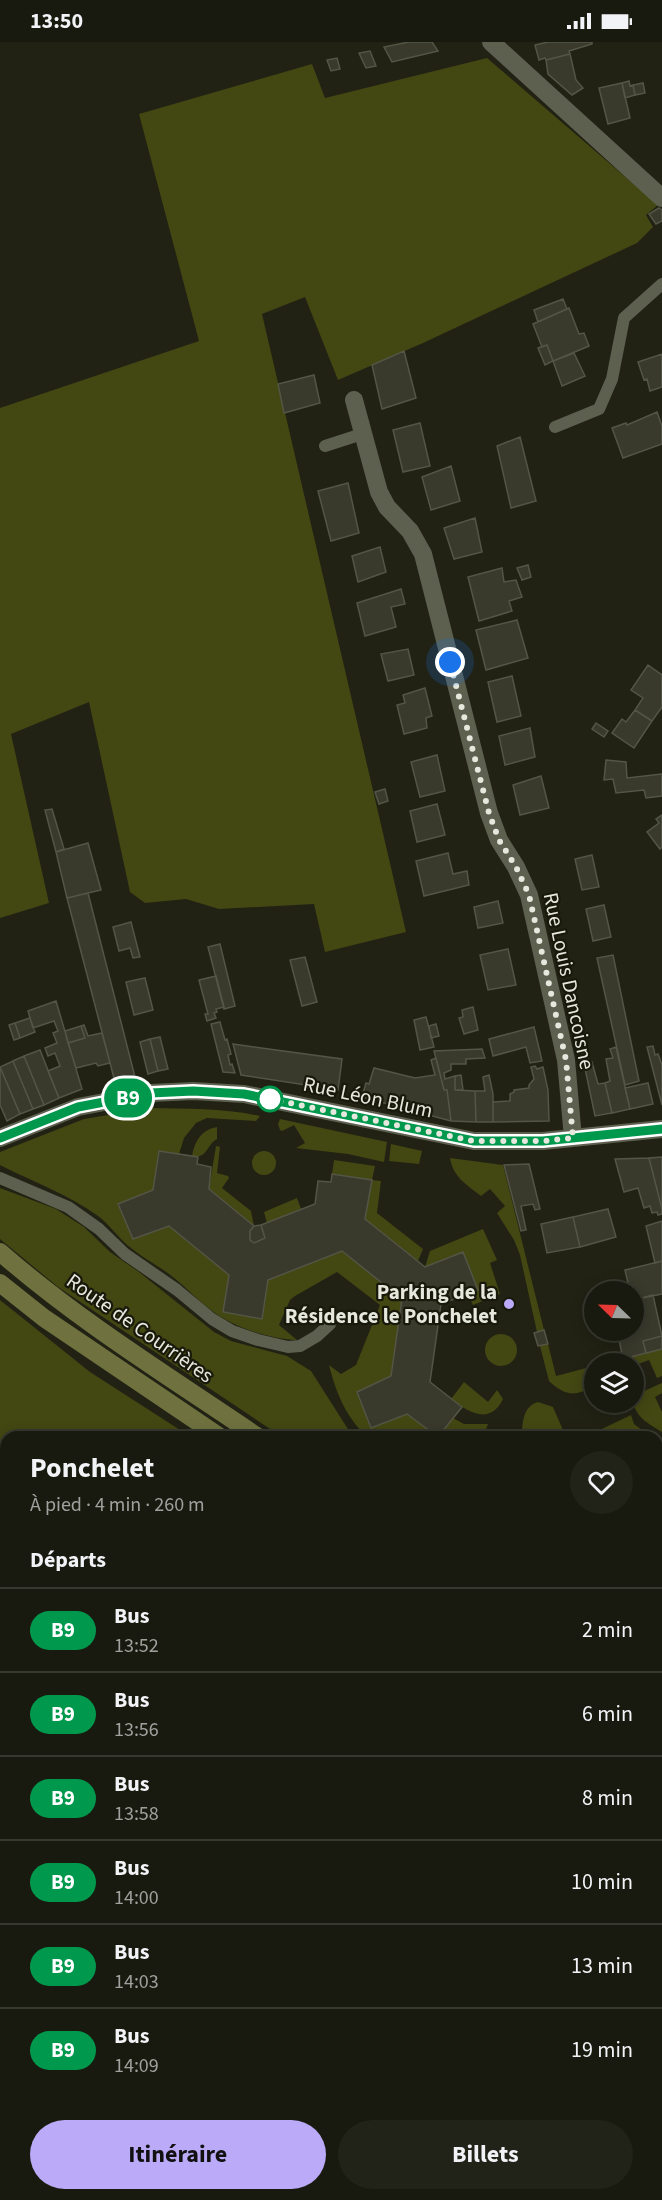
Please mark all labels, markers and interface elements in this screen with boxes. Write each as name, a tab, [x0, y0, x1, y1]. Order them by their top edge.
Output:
text: 13:50	[30, 5, 83, 37]
your location	[435, 647, 465, 677]
street label: Rue Louis Dancoisne	[536, 890, 602, 1072]
street label: Rue Léon Blum	[300, 1069, 436, 1125]
line badge: B9	[101, 1078, 155, 1118]
text: B9	[116, 1083, 140, 1113]
unlabelled marker	[257, 1086, 283, 1112]
street label: Route de Courrières	[60, 1266, 220, 1390]
place label: Parking de la Résidence le Ponchelet	[285, 1277, 497, 1331]
north arrow	[584, 1281, 644, 1341]
map controls	[584, 1281, 644, 1413]
marker: Parking de la Résidence le Ponchelet	[502, 1297, 516, 1311]
button: layers	[584, 1353, 644, 1413]
text: Ponchelet	[30, 1448, 154, 1488]
button: heart	[570, 1451, 633, 1514]
text: À pied · 4 min · 260 m	[30, 1491, 205, 1519]
text: Départs	[30, 1544, 106, 1576]
text: Bus	[114, 1600, 150, 1632]
text: 2 min	[582, 1614, 633, 1646]
text: B9	[51, 1615, 75, 1645]
text: 13:52	[114, 1632, 159, 1660]
text: Bus	[114, 1684, 150, 1716]
text: 6 min	[582, 1698, 633, 1730]
text: B9	[51, 1699, 75, 1729]
text: 13:56	[114, 1716, 159, 1744]
text: Bus	[114, 1768, 150, 1800]
text: 8 min	[582, 1782, 633, 1814]
text: B9	[51, 1783, 75, 1813]
text: 13:58	[114, 1800, 159, 1828]
text: Bus	[114, 1852, 150, 1884]
text: 10 min	[571, 1866, 633, 1898]
text: B9	[51, 1867, 75, 1897]
text: 14:00	[114, 1884, 159, 1912]
text: Bus	[114, 1936, 150, 1968]
text: 13 min	[571, 1950, 633, 1982]
text: B9	[51, 1951, 75, 1981]
text: 14:03	[114, 1968, 159, 1996]
text: Bus	[114, 2020, 150, 2052]
text: 19 min	[571, 2034, 633, 2066]
text: B9	[51, 2035, 75, 2065]
text: 14:09	[114, 2052, 159, 2080]
button: Itinéraire	[30, 2120, 326, 2189]
button: Billets	[338, 2120, 633, 2189]

